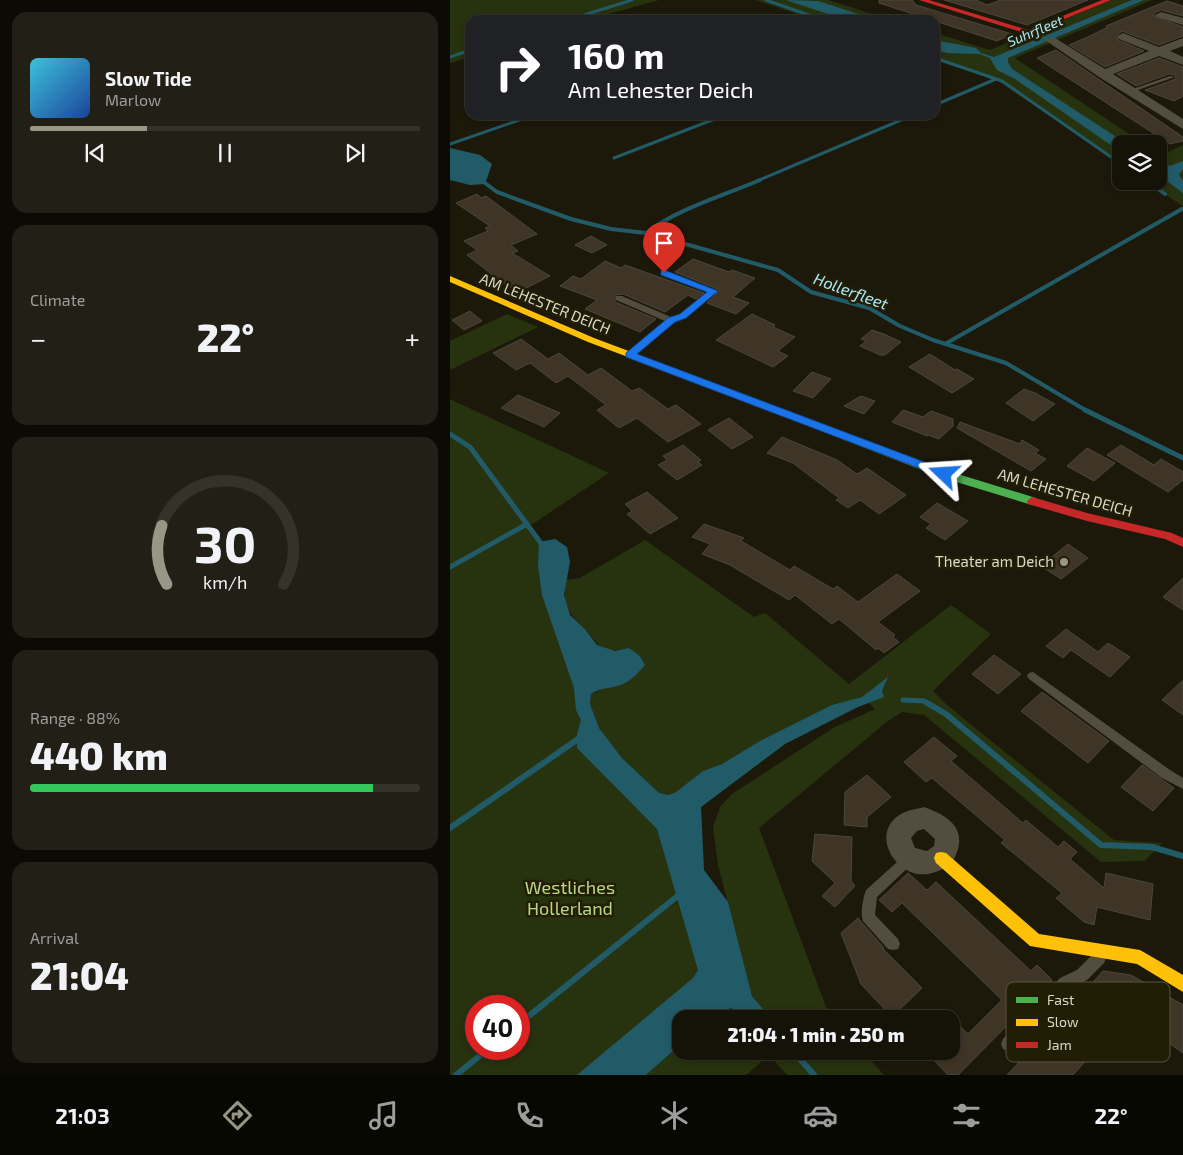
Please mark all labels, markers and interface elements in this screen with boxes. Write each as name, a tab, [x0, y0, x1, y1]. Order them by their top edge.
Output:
water label: Suhrfleet	[1004, 11, 1066, 50]
text: 160 m	[568, 34, 664, 76]
icon: right	[485, 35, 550, 100]
text: Slow Tide	[105, 67, 192, 90]
text: Am Lehester Deich	[568, 76, 754, 102]
text: Marlow	[105, 90, 161, 109]
map controls	[1112, 135, 1167, 190]
button: layers	[1112, 135, 1167, 190]
icon: previous	[81, 139, 109, 167]
icon: pause	[211, 139, 239, 167]
icon: next	[341, 139, 369, 167]
pin	[643, 222, 685, 273]
icon: arrive	[650, 229, 678, 257]
water label: Hollerfleet	[811, 268, 892, 313]
street label: AM LEHESTER DEICH	[477, 269, 613, 338]
text: Climate	[30, 290, 85, 309]
text: 22°	[197, 314, 254, 360]
text: −	[30, 321, 46, 355]
text: +	[405, 321, 420, 355]
position arrow	[917, 447, 969, 499]
street label: AM LEHESTER DEICH	[996, 464, 1135, 520]
text: 30	[194, 511, 256, 573]
place label: Theater am Deich	[935, 552, 1054, 570]
marker: Theater am Deich	[1058, 556, 1070, 568]
text: km/h	[203, 571, 247, 593]
text: Range · 88%	[30, 708, 120, 727]
text: 440 km	[30, 732, 168, 778]
park label: Westliches Hollerland	[525, 876, 615, 919]
text: Arrival	[30, 928, 79, 947]
text: 21:04	[30, 952, 129, 998]
legend	[1006, 982, 1170, 1062]
text: Fast	[1047, 991, 1074, 1008]
speed limit sign: 40	[465, 995, 530, 1060]
text: Slow	[1047, 1013, 1079, 1030]
text: 21:04 · 1 min · 250 m	[727, 1023, 905, 1046]
text: Jam	[1047, 1036, 1072, 1053]
icon: directions	[220, 1098, 255, 1133]
icon: music	[366, 1098, 401, 1133]
icon: phone	[512, 1098, 547, 1133]
icon: climate	[657, 1098, 692, 1133]
icon: car	[803, 1098, 838, 1133]
icon: filters	[949, 1098, 984, 1133]
text: 21:03	[55, 1102, 110, 1128]
text: 22°	[1094, 1102, 1128, 1128]

